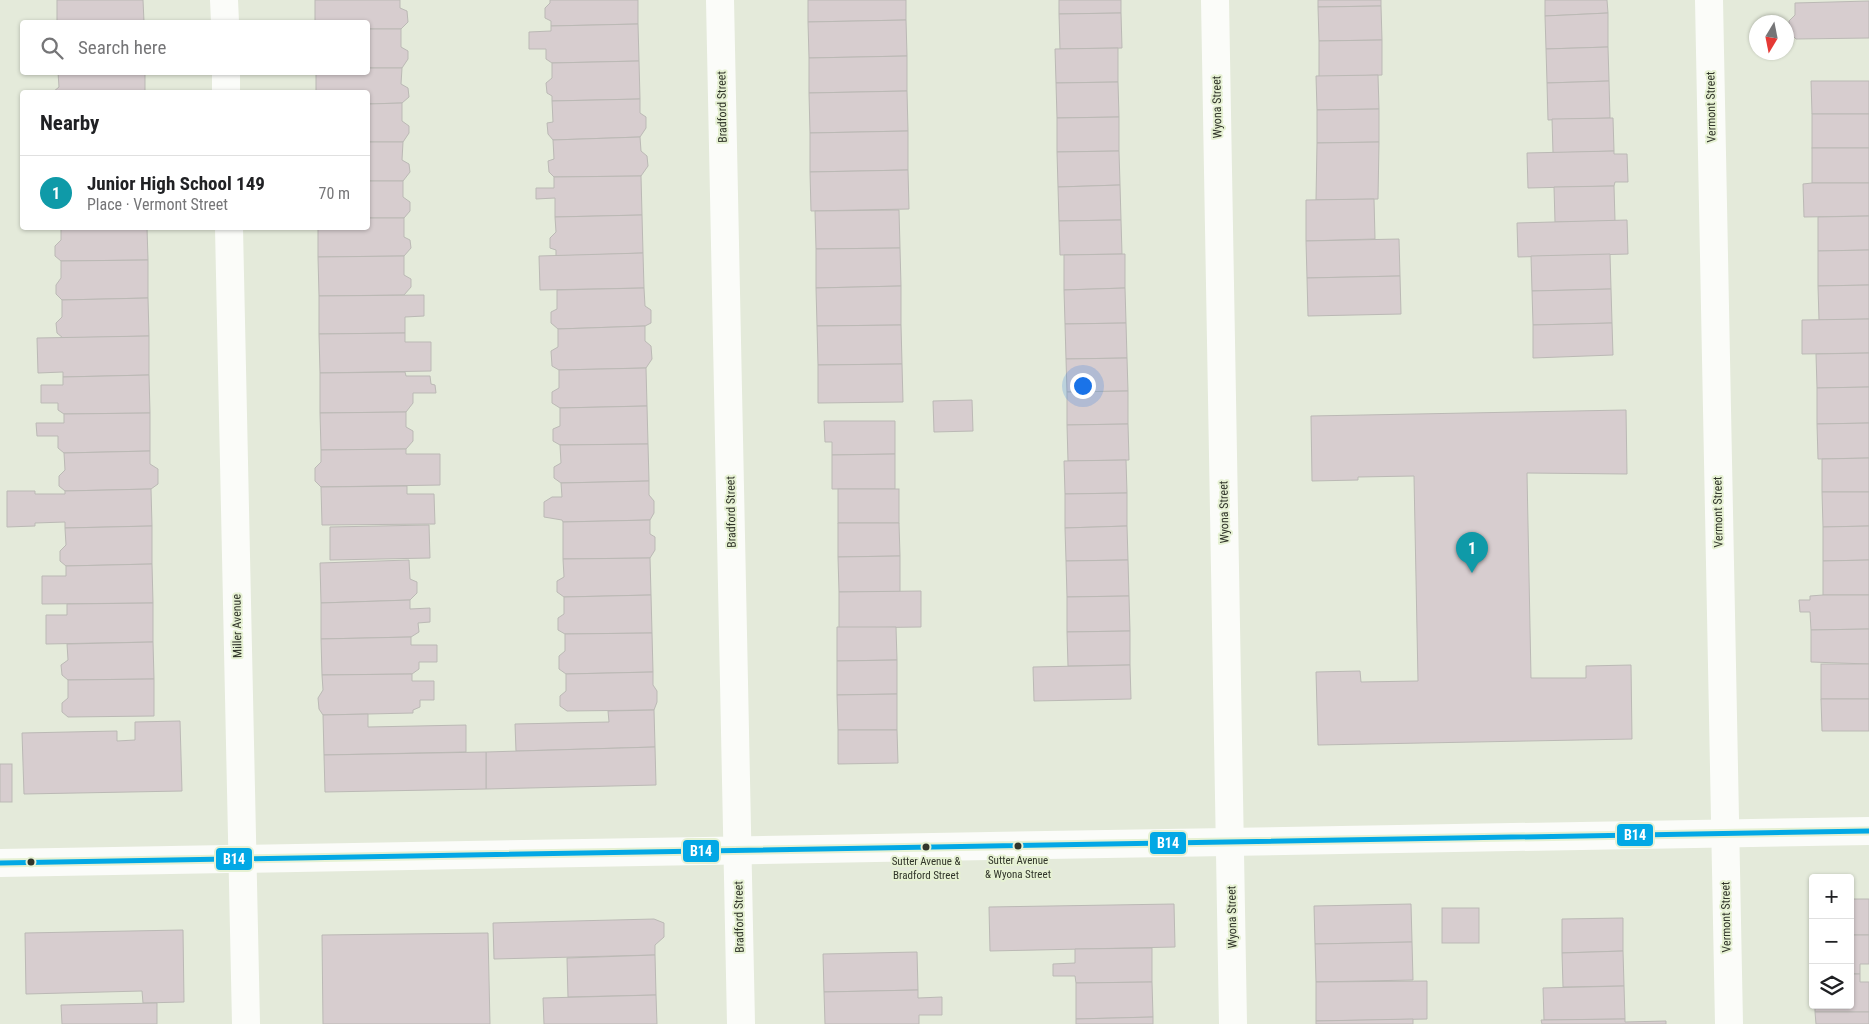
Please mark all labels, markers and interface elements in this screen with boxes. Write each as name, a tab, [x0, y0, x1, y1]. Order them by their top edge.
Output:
north arrow	[1749, 15, 1794, 60]
search box	[20, 20, 370, 75]
icon: search	[38, 34, 66, 62]
text: Search here	[78, 36, 166, 59]
street label: Bradford Street	[714, 71, 730, 143]
street label: Vermont Street	[1703, 71, 1719, 143]
street label: Wyona Street	[1209, 75, 1225, 138]
text: Nearby	[40, 111, 99, 135]
text: Junior High School 149	[87, 172, 265, 195]
text: 1	[52, 184, 60, 203]
text: 70 m	[318, 184, 350, 203]
text: Place · Vermont Street	[87, 195, 228, 214]
your location	[1070, 373, 1096, 399]
street label: Bradford Street	[723, 476, 739, 548]
street label: Vermont Street	[1710, 476, 1726, 548]
street label: Wyona Street	[1216, 480, 1232, 543]
pin: 1	[1456, 532, 1488, 573]
street label: Miller Avenue	[229, 594, 245, 658]
line badge: B14	[1616, 823, 1654, 847]
text: B14	[1624, 827, 1646, 843]
line badge: B14	[1149, 831, 1187, 855]
text: B14	[1157, 835, 1179, 851]
line badge: B14	[682, 839, 720, 863]
marker: Sutter Avenue & Wyona Street	[1013, 841, 1023, 851]
marker: Sutter Avenue & Bradford Street	[921, 842, 931, 852]
text: B14	[690, 843, 712, 859]
line badge: B14	[215, 847, 253, 871]
text: B14	[223, 851, 245, 867]
place label: Sutter Avenue & Wyona Street	[985, 854, 1051, 881]
place label: Sutter Avenue & Bradford Street	[892, 855, 960, 882]
unlabelled marker	[26, 857, 36, 867]
map controls	[1809, 874, 1854, 1009]
button: +	[1809, 874, 1854, 919]
street label: Bradford Street	[731, 881, 747, 953]
street label: Vermont Street	[1718, 881, 1734, 953]
street label: Wyona Street	[1224, 885, 1240, 948]
button: −	[1809, 919, 1854, 964]
button: layers	[1809, 964, 1854, 1009]

